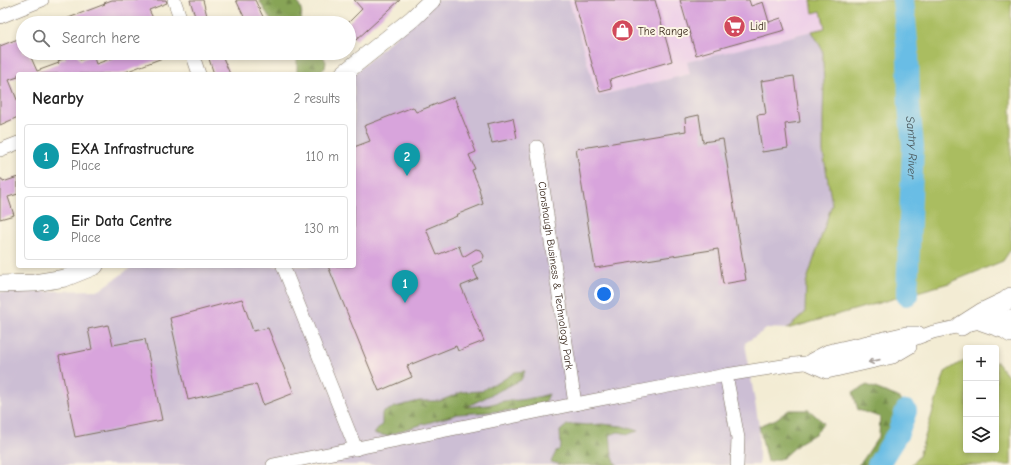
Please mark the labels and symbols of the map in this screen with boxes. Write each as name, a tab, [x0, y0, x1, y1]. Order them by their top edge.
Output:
supermarket icon: Lidl	[722, 13, 748, 39]
shop icon: The Range	[610, 18, 636, 44]
place label: Lidl	[750, 20, 766, 33]
place label: The Range	[638, 25, 689, 38]
water label: Santry River	[903, 116, 920, 181]
pin: 2	[394, 143, 420, 176]
street label: Clonshaugh Business & Technology Park	[536, 180, 576, 371]
pin: 1	[392, 270, 418, 303]
your location	[594, 284, 614, 304]
one-way arrow	[868, 358, 881, 366]

